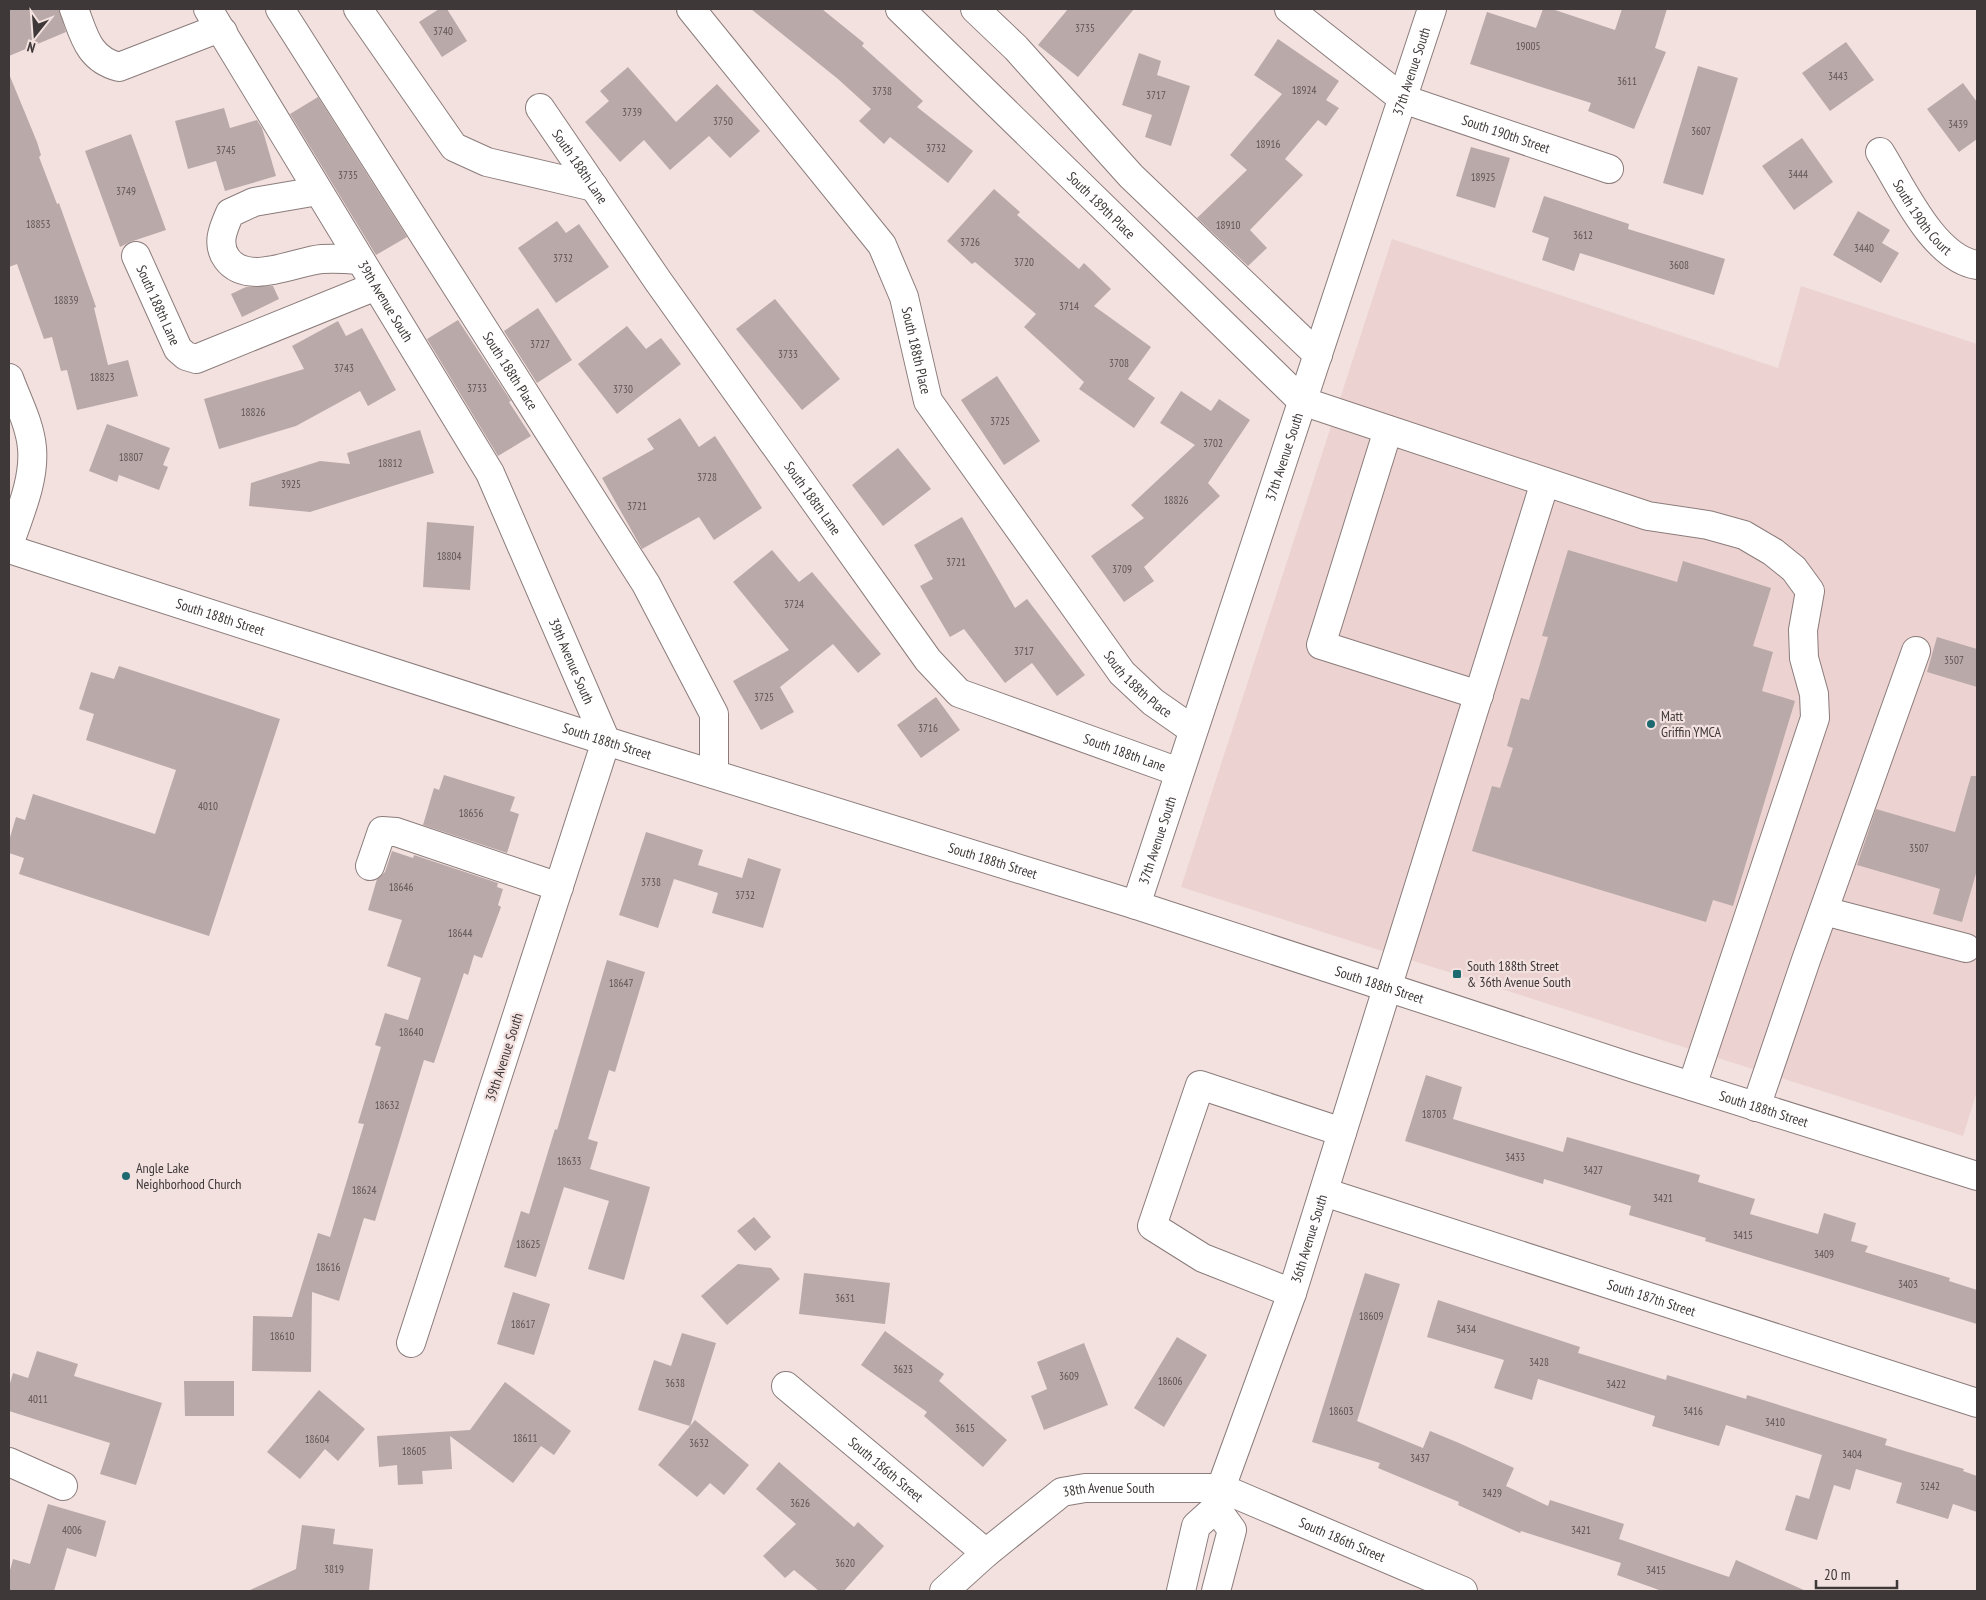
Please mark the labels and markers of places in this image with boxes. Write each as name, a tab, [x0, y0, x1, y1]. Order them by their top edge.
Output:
place label: Matt Griffin YMCA	[1661, 707, 1722, 741]
marker: Matt Griffin YMCA	[1645, 718, 1657, 730]
place label: South 188th Street & 36th Avenue South	[1467, 957, 1571, 991]
marker: South 188th Street & 36th Avenue South	[1451, 968, 1463, 980]
place label: Angle Lake Neighborhood Church	[136, 1159, 241, 1193]
marker: Angle Lake Neighborhood Church	[120, 1170, 132, 1182]

